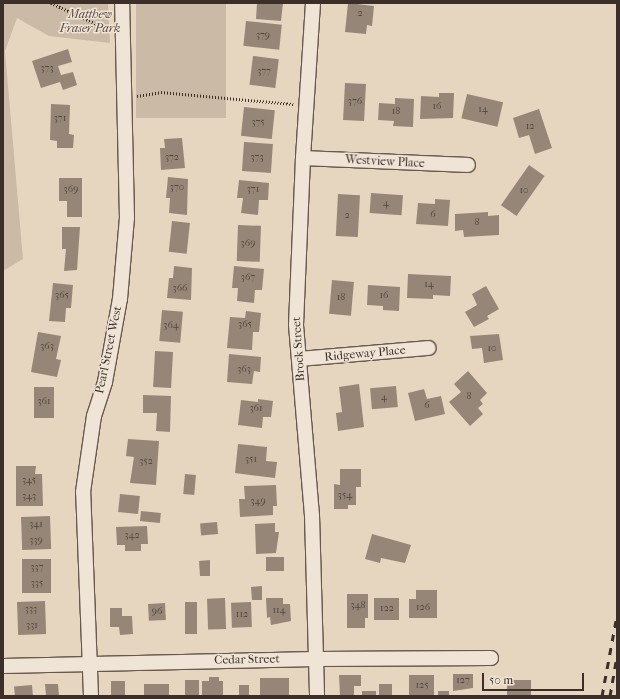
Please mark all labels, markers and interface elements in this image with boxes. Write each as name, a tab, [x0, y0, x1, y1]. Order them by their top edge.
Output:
park label: Matthew Fraser Park	[60, 8, 120, 36]
house number: 2	[357, 8, 363, 20]
house number: 379	[256, 30, 270, 42]
house number: 373	[40, 63, 54, 75]
house number: 377	[257, 66, 271, 78]
house number: 376	[348, 96, 362, 108]
house number: 16	[433, 101, 441, 113]
house number: 14	[478, 104, 488, 116]
house number: 18	[392, 106, 400, 118]
house number: 371	[54, 113, 66, 125]
house number: 375	[251, 117, 265, 129]
house number: 12	[526, 121, 534, 133]
house number: 372	[165, 152, 179, 164]
house number: 373	[250, 152, 264, 164]
street label: Westview Place	[345, 153, 425, 171]
house number: 370	[170, 182, 184, 194]
house number: 369	[64, 184, 78, 196]
house number: 371	[247, 184, 259, 196]
house number: 10	[519, 185, 529, 197]
house number: 4	[383, 198, 389, 210]
house number: 6	[430, 209, 436, 221]
house number: 2	[344, 210, 350, 222]
house number: 8	[474, 217, 480, 229]
house number: 369	[241, 238, 255, 250]
house number: 367	[241, 272, 255, 284]
house number: 14	[424, 279, 434, 291]
house number: 366	[173, 283, 187, 295]
house number: 365	[55, 290, 69, 302]
house number: 16	[380, 290, 388, 302]
house number: 18	[337, 292, 345, 304]
street label: Pearl Street West	[93, 305, 125, 395]
street label: Brock Street	[290, 316, 308, 382]
house number: 365	[238, 319, 252, 331]
house number: 364	[163, 320, 179, 332]
house number: 363	[40, 341, 54, 353]
street label: Ridgeway Place	[324, 343, 406, 365]
house number: 10	[487, 343, 497, 355]
house number: 363	[237, 364, 251, 376]
house number: 8	[466, 391, 472, 403]
house number: 4	[381, 392, 387, 404]
house number: 361	[37, 396, 51, 408]
house number: 6	[424, 400, 430, 412]
house number: 361	[249, 403, 263, 415]
house number: 351	[245, 454, 257, 466]
house number: 352	[139, 456, 153, 468]
house number: 345	[22, 475, 36, 487]
house number: 354	[338, 490, 352, 502]
house number: 343	[22, 491, 36, 503]
house number: 349	[250, 496, 266, 508]
house number: 341	[29, 519, 43, 531]
house number: 342	[124, 530, 140, 542]
house number: 339	[29, 535, 43, 547]
house number: 337	[30, 562, 44, 574]
house number: 335	[31, 578, 43, 590]
house number: 348	[350, 600, 366, 612]
house number: 126	[416, 602, 430, 614]
house number: 122	[380, 603, 394, 615]
house number: 333	[25, 604, 37, 616]
house number: 114	[272, 605, 286, 617]
house number: 96	[152, 606, 162, 618]
house number: 112	[236, 609, 248, 621]
house number: 331	[26, 620, 38, 632]
street label: Cedar Street	[214, 652, 280, 668]
scale bar	[484, 665, 586, 691]
text: 50 m	[489, 673, 513, 687]
house number: 127	[456, 675, 470, 687]
house number: 125	[415, 680, 429, 692]

